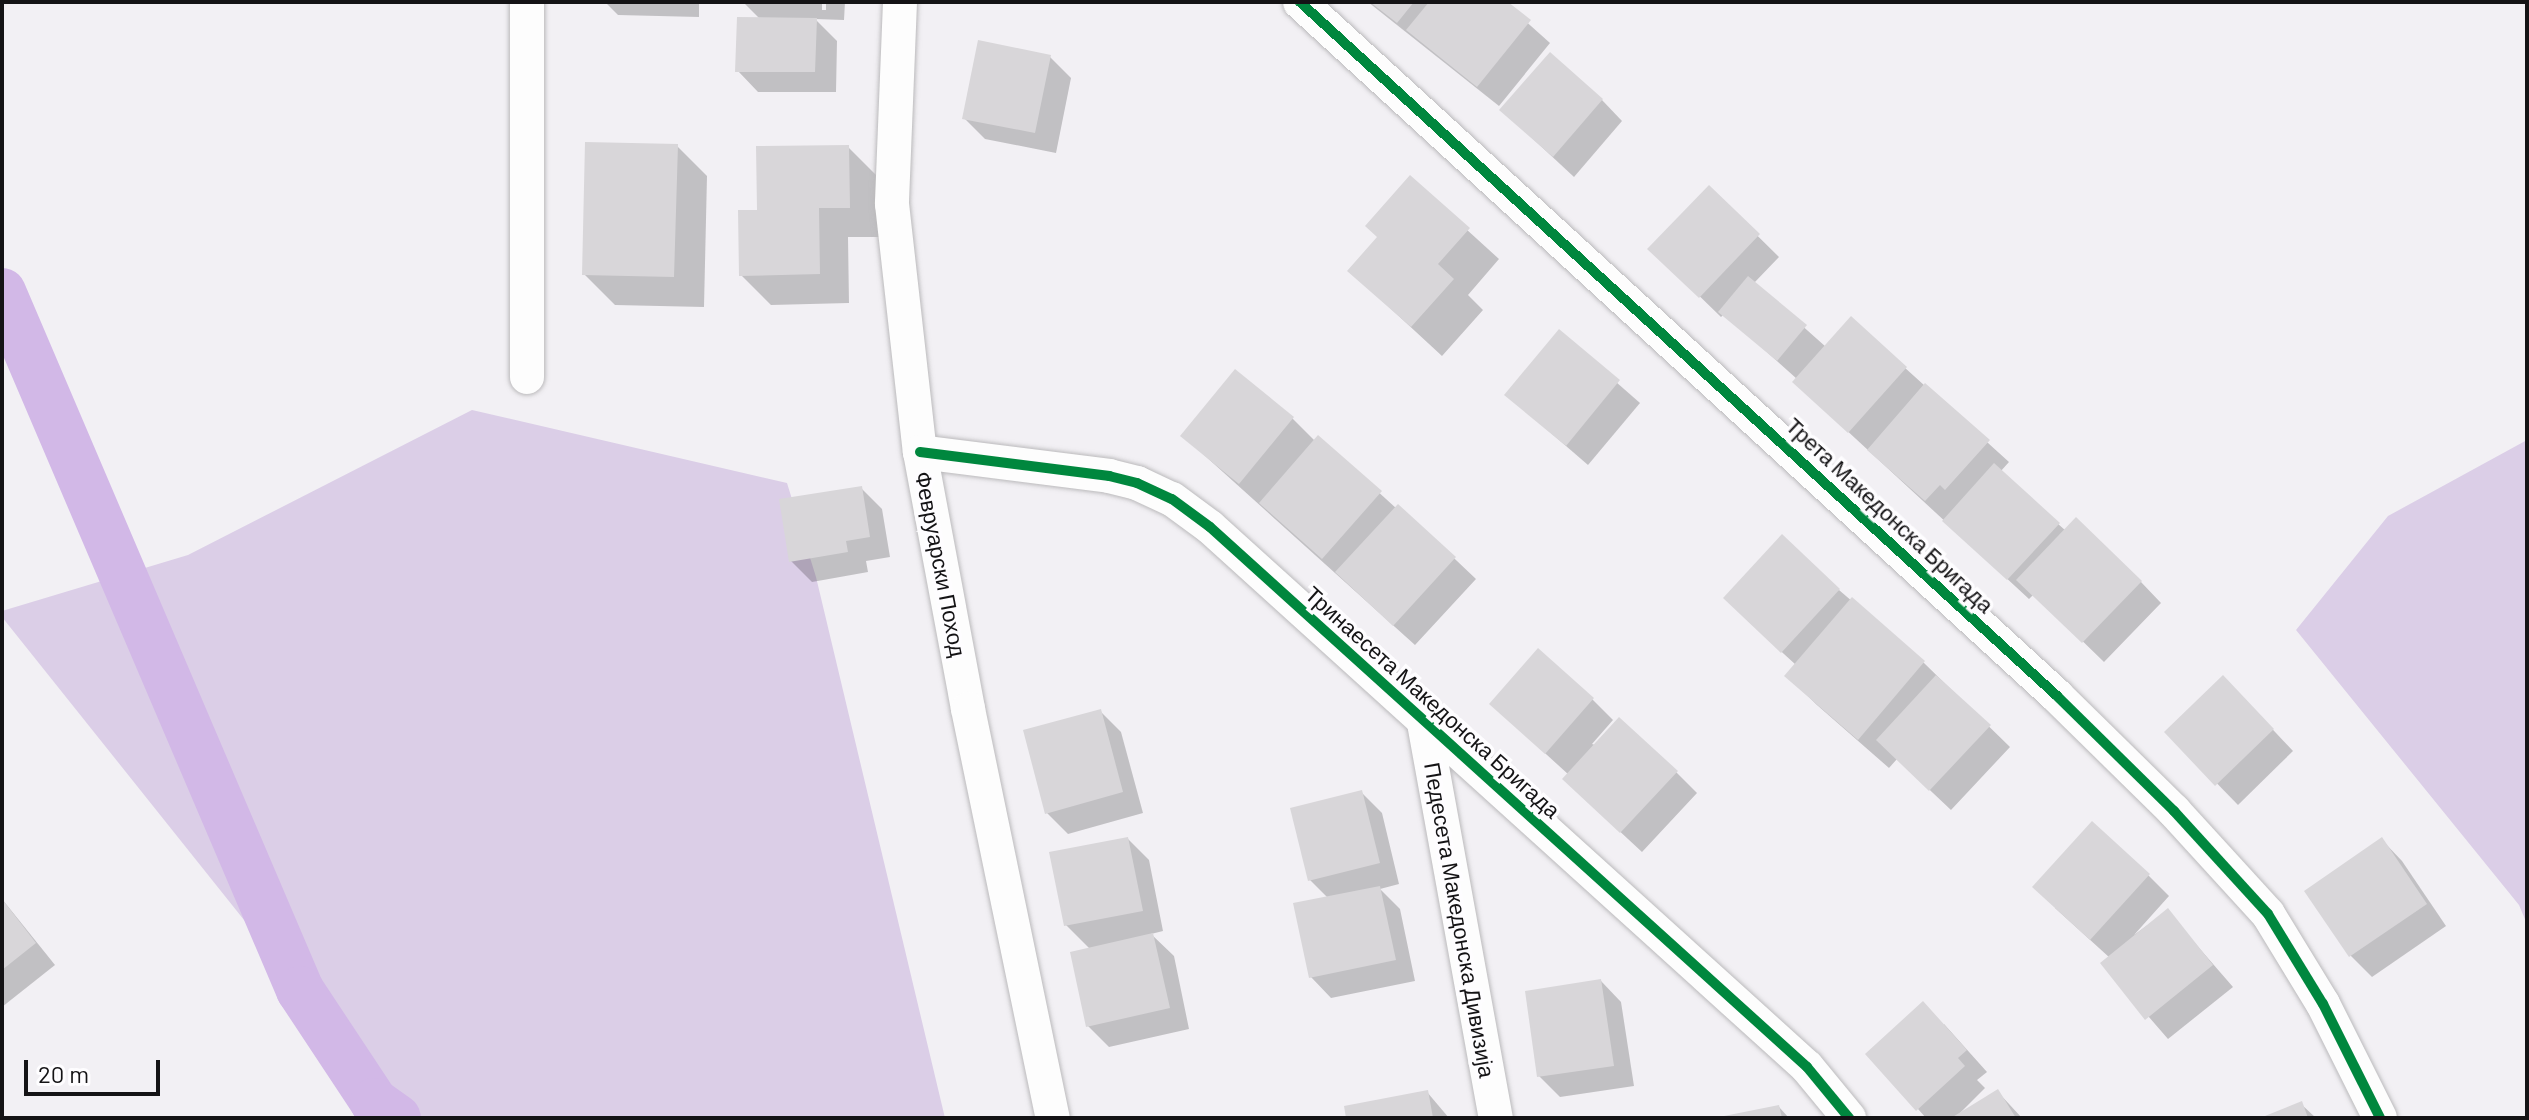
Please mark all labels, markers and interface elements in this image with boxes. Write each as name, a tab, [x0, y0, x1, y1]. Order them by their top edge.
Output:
street label: Трета Македонска Бригада	[1781, 412, 1999, 618]
street label: Февруарски Поход	[910, 469, 972, 659]
street label: Тринаесета Македонска Бригада	[1300, 581, 1566, 823]
street label: Педесета Македонска Дивизија	[1419, 760, 1501, 1080]
scale bar	[28, 1044, 164, 1094]
text: 20 m	[38, 1059, 89, 1088]

